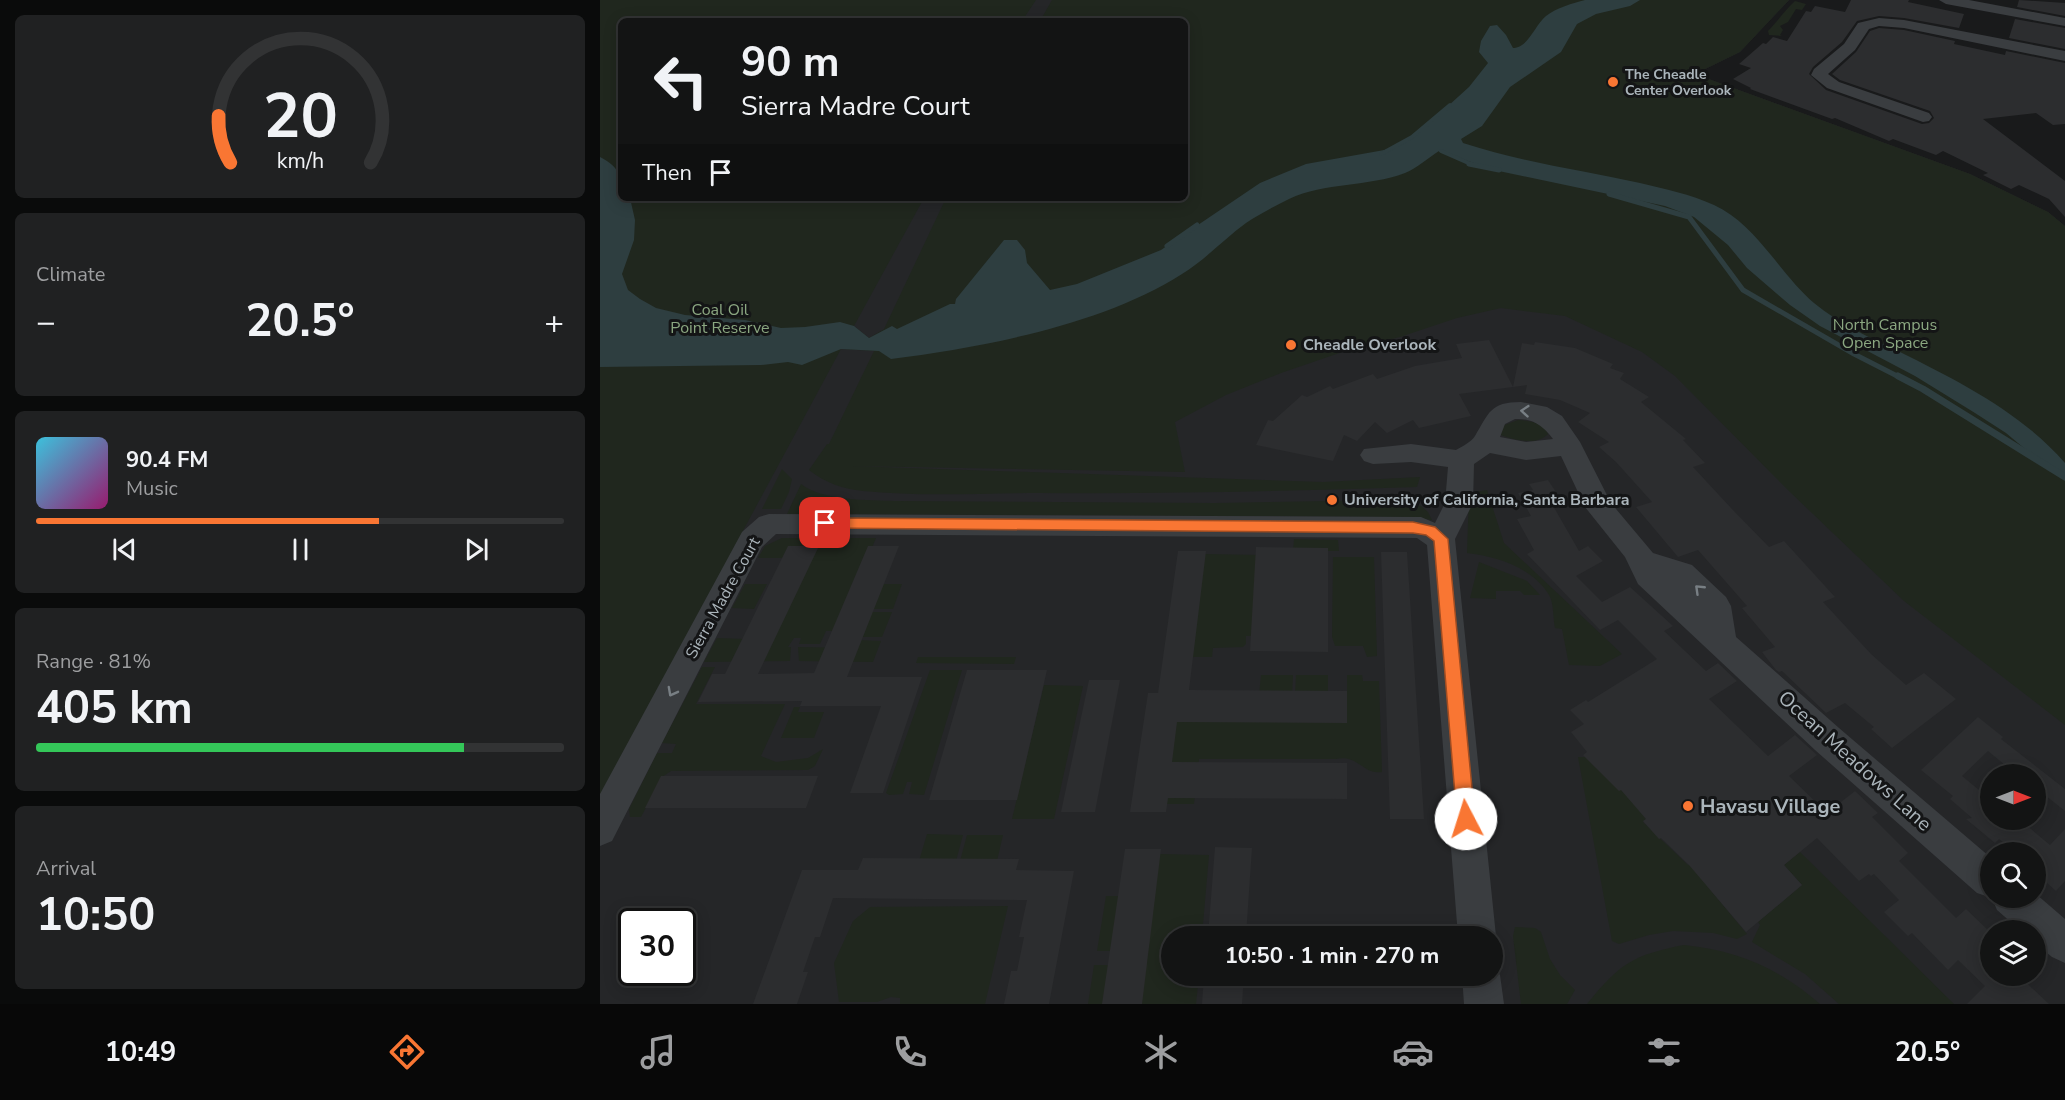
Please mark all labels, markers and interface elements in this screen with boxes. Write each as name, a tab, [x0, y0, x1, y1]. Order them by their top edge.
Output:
text: 90 m	[741, 34, 840, 91]
icon: left	[642, 42, 720, 120]
place label: The Cheadle Center Overlook	[1625, 65, 1732, 100]
text: 20	[263, 75, 337, 160]
marker: The Cheadle Center Overlook	[1606, 75, 1620, 89]
text: Sierra Madre Court	[741, 88, 970, 125]
text: km/h	[276, 147, 324, 177]
icon: arrive	[704, 156, 737, 189]
text: Then	[642, 158, 692, 188]
text: Climate	[36, 261, 105, 288]
text: 20.5°	[245, 291, 355, 352]
park label: Coal Oil Point Reserve	[670, 299, 770, 339]
text: −	[36, 300, 56, 345]
text: +	[544, 300, 564, 345]
park label: North Campus Open Space	[1833, 314, 1937, 354]
place label: Cheadle Overlook	[1303, 334, 1436, 356]
marker: Cheadle Overlook	[1284, 338, 1298, 352]
one-way arrow	[1520, 405, 1530, 418]
text: 90.4 FM	[126, 445, 208, 475]
text: Music	[126, 475, 178, 502]
place label: University of California, Santa Barbara	[1344, 489, 1629, 511]
marker: University of California, Santa Barbara	[1325, 493, 1339, 507]
pin	[799, 497, 850, 548]
icon: arrive	[808, 506, 841, 539]
icon: previous	[108, 533, 141, 566]
icon: pause	[284, 533, 317, 566]
icon: next	[460, 533, 493, 566]
street label: Sierra Madre Court	[681, 533, 766, 663]
one-way arrow	[1695, 586, 1706, 597]
text: Range · 81%	[36, 648, 151, 675]
text: 405 km	[36, 678, 193, 739]
one-way arrow	[668, 685, 679, 696]
street label: Ocean Meadows Lane	[1772, 685, 1938, 837]
north arrow	[1980, 764, 2046, 830]
map controls	[1980, 764, 2046, 986]
position arrow	[1434, 787, 1498, 851]
place label: Havasu Village	[1700, 793, 1840, 820]
marker: Havasu Village	[1681, 799, 1695, 813]
button: search	[1980, 842, 2046, 908]
text: Arrival	[36, 855, 96, 882]
text: 10:50	[36, 885, 155, 946]
speed limit sign: 30	[618, 908, 696, 986]
button: layers	[1980, 920, 2046, 986]
text: 10:50 · 1 min · 270 m	[1225, 941, 1439, 971]
icon: directions	[386, 1031, 428, 1073]
icon: music	[637, 1031, 679, 1073]
icon: phone	[889, 1031, 931, 1073]
icon: climate	[1140, 1031, 1182, 1073]
icon: car	[1392, 1031, 1434, 1073]
icon: filters	[1643, 1031, 1685, 1073]
text: 10:49	[105, 1034, 176, 1071]
text: 20.5°	[1895, 1034, 1960, 1071]

